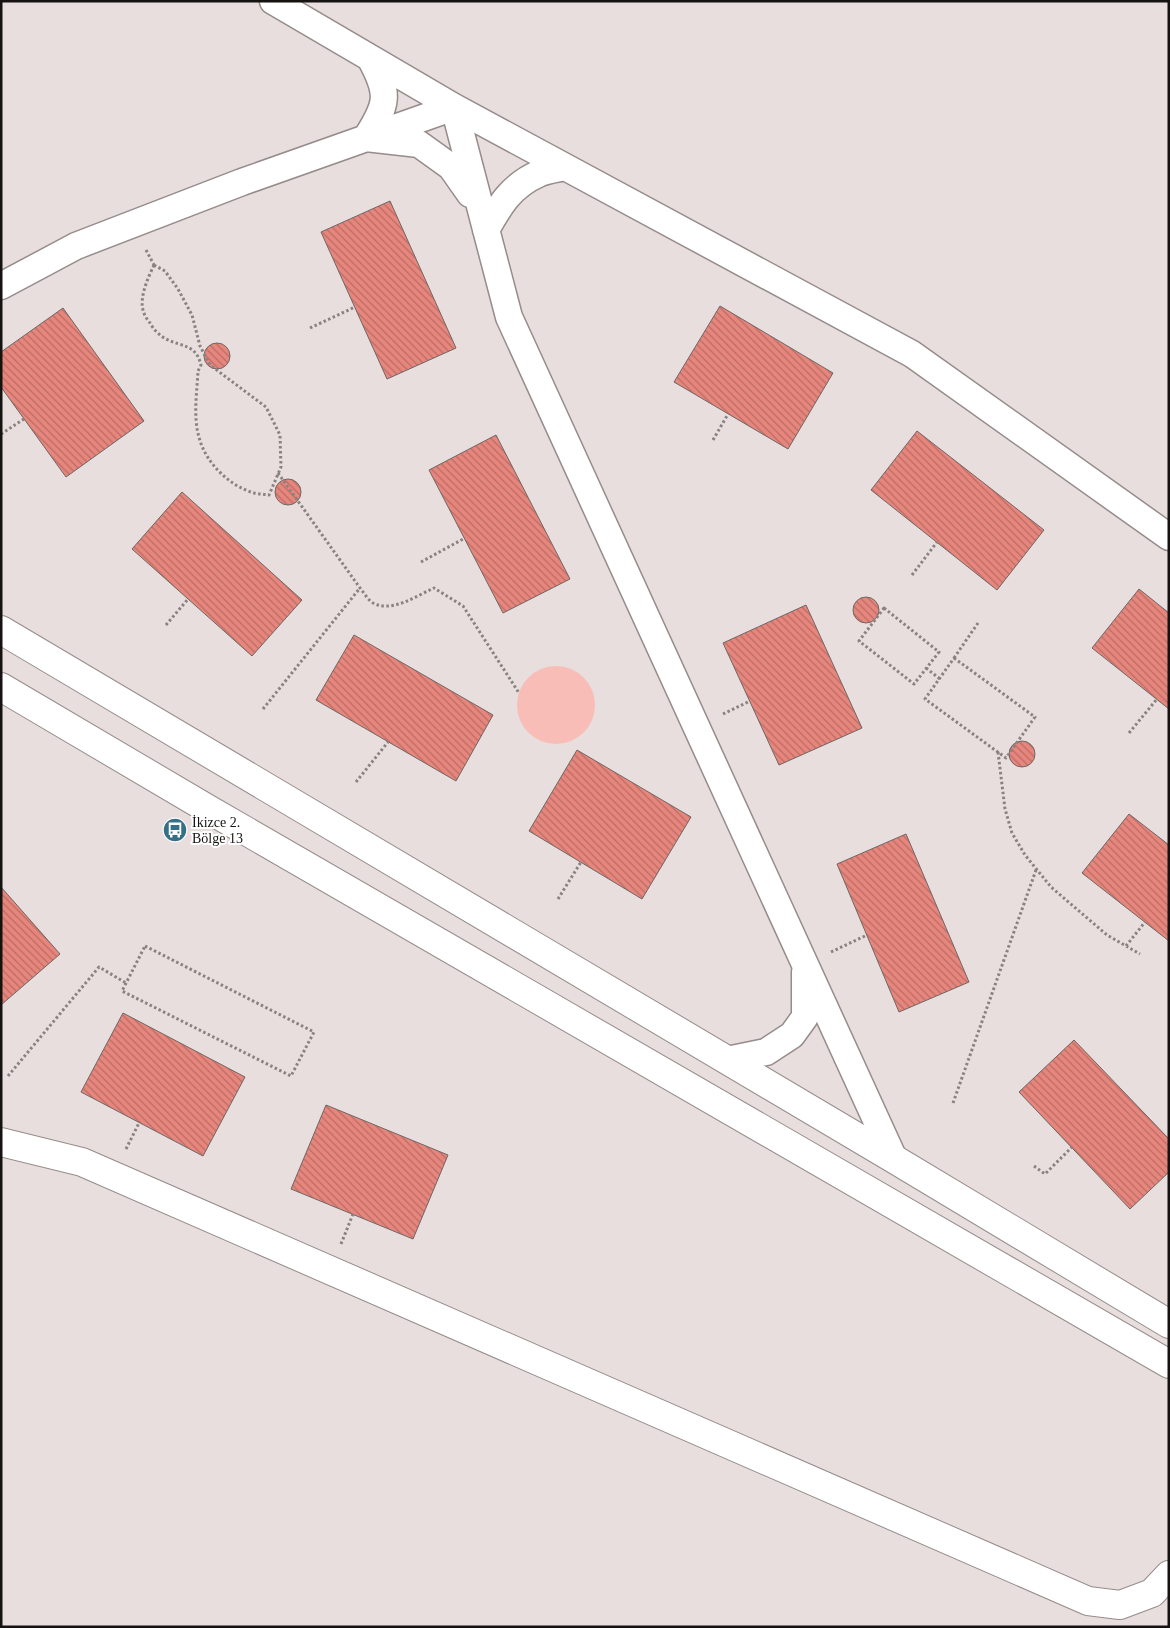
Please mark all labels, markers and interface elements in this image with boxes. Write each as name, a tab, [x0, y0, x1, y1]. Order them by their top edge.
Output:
place label: İkizce 2. Bölge 13	[192, 815, 243, 846]
bus stop icon: İkizce 2. Bölge 13	[162, 817, 188, 843]

